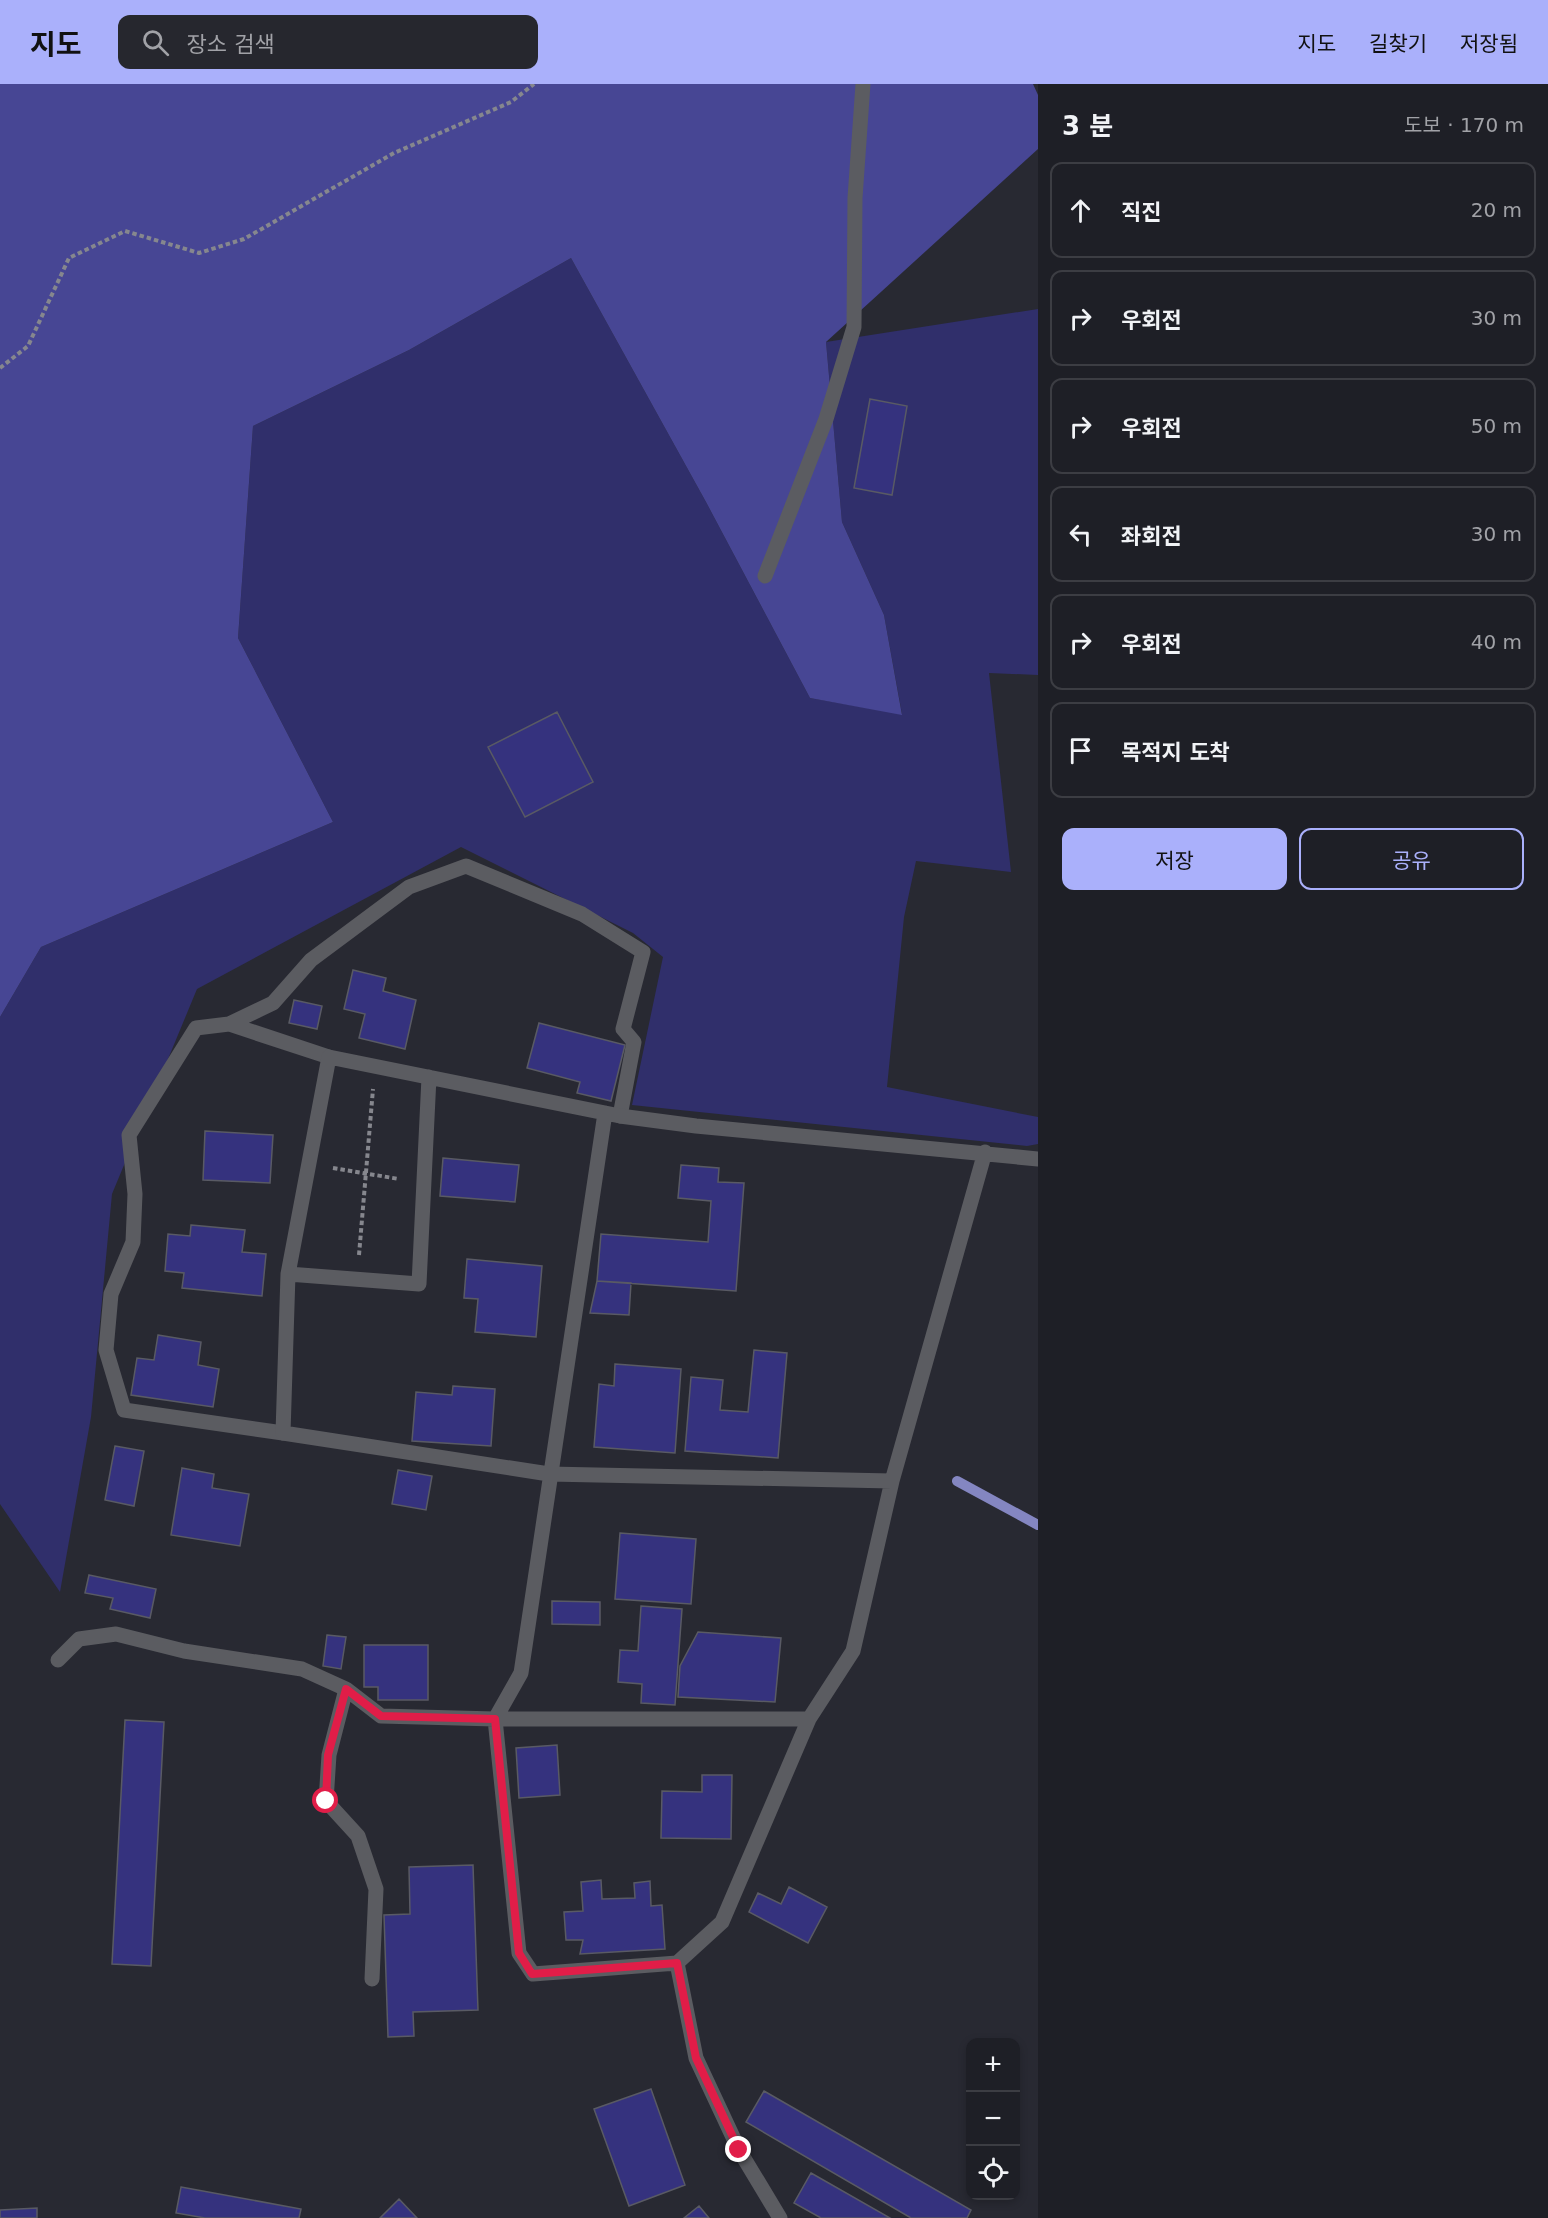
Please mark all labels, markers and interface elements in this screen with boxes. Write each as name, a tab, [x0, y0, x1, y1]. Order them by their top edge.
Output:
search box	[118, 15, 538, 69]
icon: search	[139, 26, 172, 59]
text: 지도	[30, 28, 82, 61]
text: 장소 검색	[187, 32, 275, 57]
text: 지도	[1297, 32, 1336, 56]
text: 길찾기	[1369, 32, 1427, 56]
text: 저장됨	[1460, 32, 1518, 56]
text: 3 분	[1062, 111, 1113, 141]
text: 도보 · 170 m	[1404, 113, 1524, 137]
icon: ahead	[1064, 194, 1097, 227]
text: 20 m	[1471, 198, 1522, 222]
text: 직진	[1121, 200, 1161, 225]
icon: right	[1064, 302, 1097, 335]
text: 30 m	[1471, 306, 1522, 330]
text: 우회전	[1121, 308, 1182, 333]
icon: right	[1064, 410, 1097, 443]
text: 50 m	[1471, 414, 1522, 438]
text: 우회전	[1121, 416, 1182, 441]
icon: left	[1064, 518, 1097, 551]
text: 30 m	[1471, 522, 1522, 546]
text: 좌회전	[1121, 524, 1182, 549]
icon: right	[1064, 626, 1097, 659]
text: 40 m	[1471, 630, 1522, 654]
text: 우회전	[1121, 632, 1182, 657]
icon: arrive	[1064, 734, 1097, 767]
text: 목적지 도착	[1121, 740, 1230, 765]
button: 저장	[1062, 828, 1287, 890]
button: 공유	[1299, 828, 1524, 890]
route start	[312, 1787, 338, 1813]
map controls	[966, 2038, 1020, 2200]
button: +	[966, 2038, 1020, 2092]
button: −	[966, 2092, 1020, 2146]
route end	[725, 2136, 751, 2162]
button: locate	[966, 2146, 1020, 2200]

